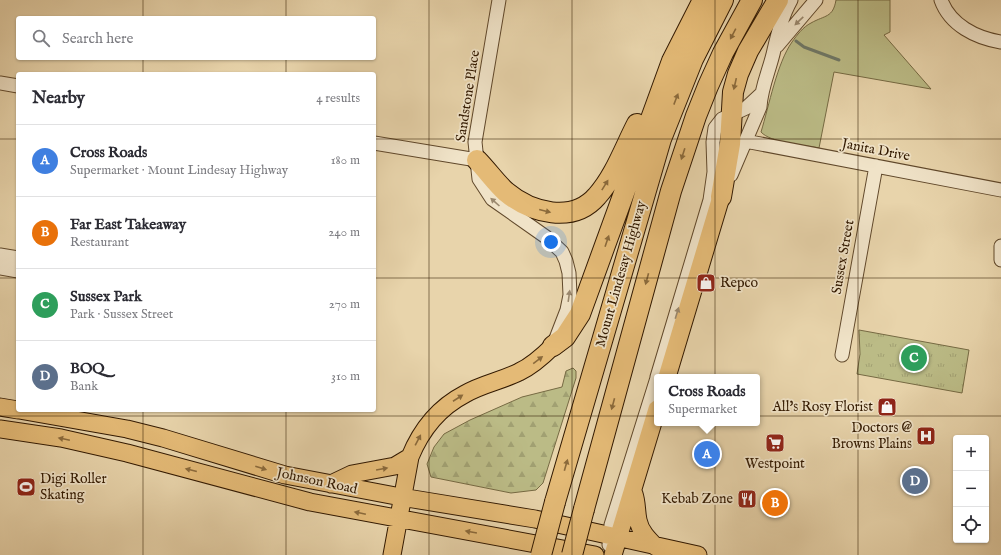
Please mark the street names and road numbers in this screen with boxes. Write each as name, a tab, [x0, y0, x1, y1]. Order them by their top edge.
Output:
street label: Sandstone Place	[452, 48, 484, 143]
street label: Janita Drive	[838, 134, 912, 166]
street label: Mount Lindesay Highway	[591, 199, 651, 349]
street label: Sussex Street	[828, 218, 858, 296]
street label: Johnson Road	[273, 463, 360, 498]

